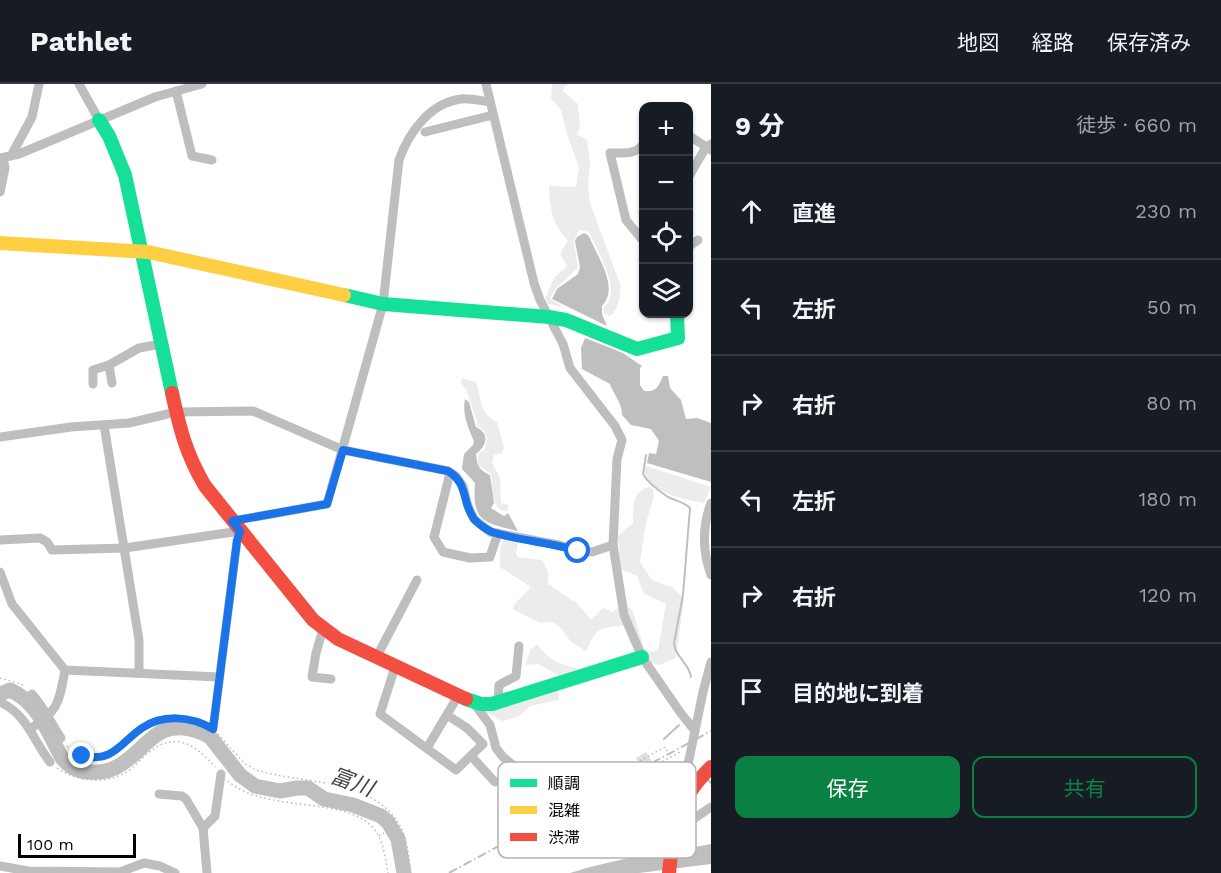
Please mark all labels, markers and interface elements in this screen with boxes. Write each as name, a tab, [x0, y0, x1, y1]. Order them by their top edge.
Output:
text: Pathlet	[30, 25, 132, 58]
text: 地図	[957, 30, 999, 55]
text: 経路	[1032, 30, 1074, 55]
text: 保存済み	[1107, 30, 1191, 55]
map controls	[639, 102, 693, 318]
button: +	[639, 102, 693, 156]
text: 9 分	[735, 111, 784, 141]
text: 徒歩 · 660 m	[1076, 113, 1197, 137]
button: −	[639, 156, 693, 210]
icon: ahead	[735, 195, 768, 228]
text: 230 m	[1135, 199, 1197, 223]
text: 直進	[792, 201, 836, 226]
button: locate	[639, 210, 693, 264]
button: layers	[639, 264, 693, 318]
icon: left	[735, 291, 768, 324]
text: 50 m	[1147, 295, 1197, 319]
text: 左折	[792, 297, 836, 322]
icon: right	[735, 387, 768, 420]
text: 80 m	[1146, 391, 1197, 415]
text: 右折	[792, 393, 836, 418]
icon: left	[735, 483, 768, 516]
text: 180 m	[1139, 487, 1197, 511]
text: 左折	[792, 489, 836, 514]
route start	[564, 537, 590, 563]
icon: right	[735, 579, 768, 612]
text: 120 m	[1139, 583, 1197, 607]
text: 右折	[792, 585, 836, 610]
icon: arrive	[735, 675, 768, 708]
text: 目的地に到着	[792, 681, 924, 706]
route end	[68, 742, 94, 768]
button: 保存	[735, 756, 960, 818]
button: 共有	[972, 756, 1197, 818]
legend	[498, 762, 696, 858]
water label: 富川	[327, 763, 379, 802]
text: 順調	[548, 774, 580, 793]
text: 混雑	[548, 801, 580, 820]
text: 渋滞	[548, 828, 580, 847]
scale bar	[18, 831, 136, 858]
text: 100 m	[27, 835, 74, 854]

